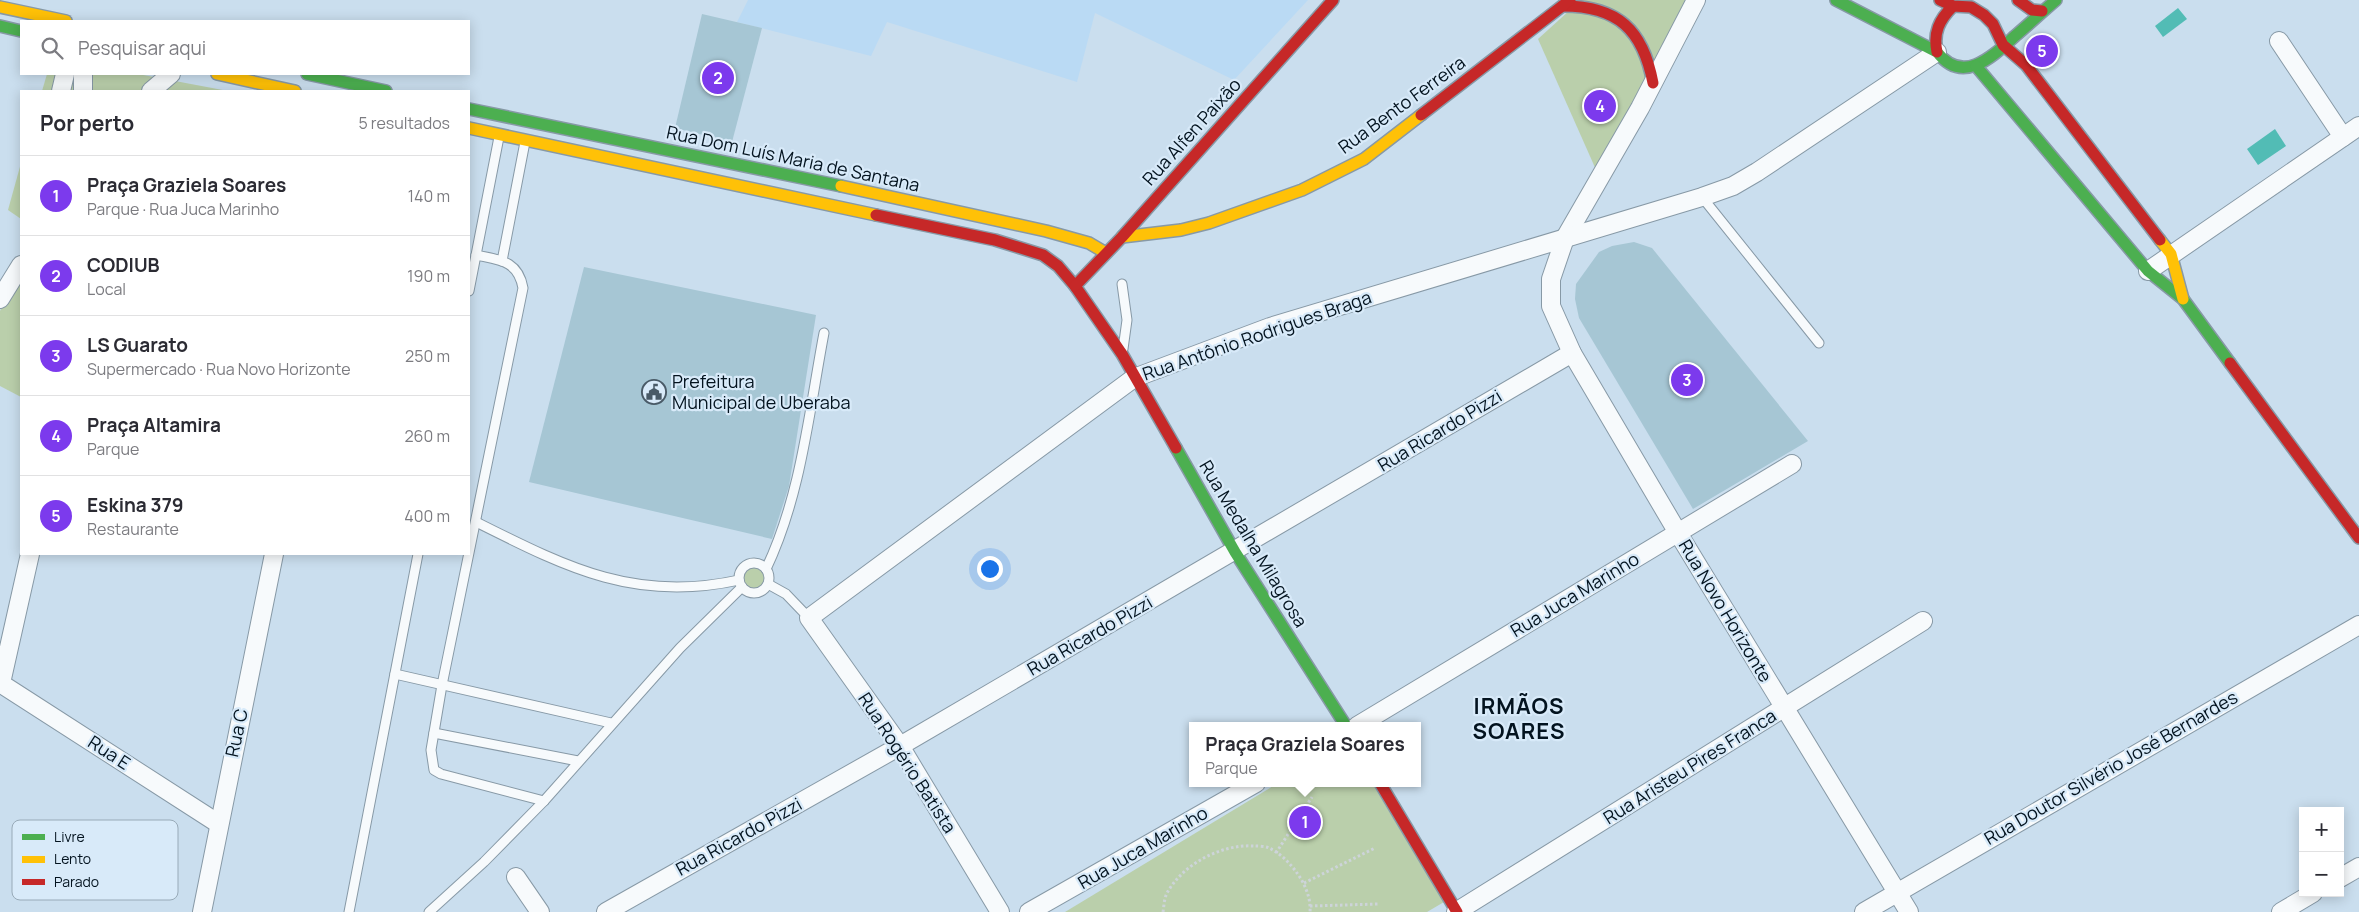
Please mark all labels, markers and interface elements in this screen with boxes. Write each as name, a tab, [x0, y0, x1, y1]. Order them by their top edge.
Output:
search box	[20, 20, 470, 75]
pin: 5	[2026, 32, 2058, 70]
icon: search	[38, 34, 66, 62]
text: Pesquisar aqui	[78, 35, 206, 61]
street label: Rua Bento Ferreira	[1333, 50, 1470, 158]
pin: 2	[702, 59, 734, 97]
street label: Rua Alfen Paixão	[1137, 73, 1246, 190]
pin: 4	[1584, 87, 1616, 125]
text: Por perto	[40, 109, 134, 137]
text: 5 resultados	[358, 112, 450, 134]
street label: Rua Dom Luís Maria de Santana	[664, 119, 922, 197]
text: Praça Graziela Soares	[87, 172, 286, 198]
text: 1	[52, 185, 60, 207]
text: 140 m	[408, 185, 450, 207]
text: Parque · Rua Juca Marinho	[87, 198, 279, 220]
text: CODIUB	[87, 252, 160, 278]
text: 2	[51, 265, 61, 287]
text: 190 m	[407, 265, 450, 287]
text: Local	[87, 278, 126, 300]
street label: Rua Antônio Rodrigues Braga	[1139, 285, 1374, 386]
text: LS Guarato	[87, 332, 188, 358]
text: 3	[51, 345, 61, 367]
text: 250 m	[405, 345, 450, 367]
text: Supermercado · Rua Novo Horizonte	[87, 358, 351, 380]
pin: 3	[1671, 361, 1703, 399]
place label: Prefeitura Municipal de Uberaba	[672, 369, 850, 414]
public building icon: Prefeitura Municipal de Uberaba	[641, 379, 667, 405]
street label: Rua Ricardo Pizzi	[1373, 384, 1506, 477]
text: Praça Altamira	[87, 412, 221, 438]
text: 4	[51, 425, 61, 447]
text: 260 m	[404, 425, 450, 447]
text: Parque	[87, 438, 139, 460]
street label: Rua Medalha Milagrosa	[1194, 455, 1313, 632]
text: Eskina 379	[87, 492, 184, 518]
text: 5	[51, 505, 61, 527]
text: 400 m	[404, 505, 450, 527]
text: Restaurante	[87, 518, 179, 540]
street label: Rua Novo Horizonte	[1674, 535, 1778, 686]
street label: Rua Juca Marinho	[1506, 546, 1643, 642]
your location	[977, 556, 1003, 582]
street label: Rua Ricardo Pizzi	[1023, 590, 1156, 681]
street label: Rua Doutor Silvério José Bernardes	[1979, 685, 2242, 850]
street label: Rua Rogério Batista	[853, 688, 962, 837]
district label: IRMÃOS SOARES	[1473, 691, 1565, 746]
street label: Rua Aristeu Pires Franca	[1599, 703, 1780, 829]
street label: Rua C	[219, 706, 253, 759]
popup	[1189, 722, 1421, 787]
street label: Rua E	[84, 730, 135, 775]
text: Praça Graziela Soares	[1205, 731, 1405, 757]
text: Parque	[1205, 757, 1258, 779]
street label: Rua Ricardo Pizzi	[671, 792, 806, 881]
street label: Rua Juca Marinho	[1073, 800, 1212, 894]
pin: 1	[1289, 803, 1321, 841]
map controls	[2299, 807, 2344, 897]
button: +	[2299, 807, 2344, 852]
legend	[12, 820, 178, 900]
text: Livre	[54, 827, 85, 846]
text: Lento	[54, 849, 91, 868]
button: −	[2299, 852, 2344, 897]
text: Parado	[54, 872, 99, 891]

